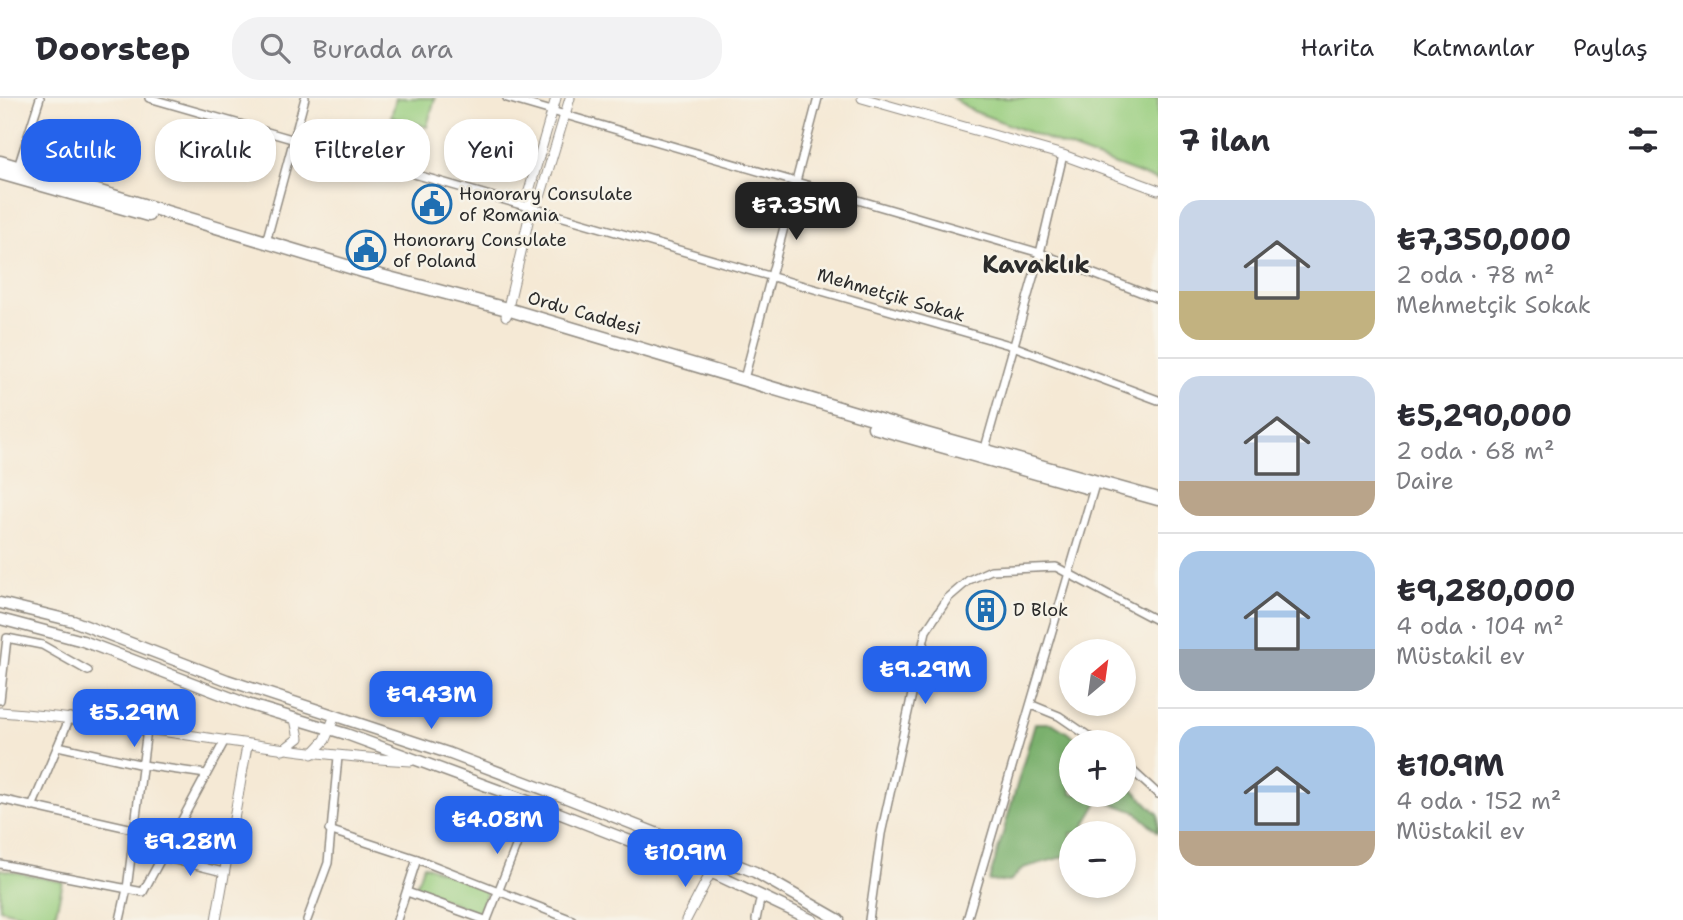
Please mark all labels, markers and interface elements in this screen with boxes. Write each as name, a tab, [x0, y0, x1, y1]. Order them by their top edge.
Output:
search box	[232, 17, 722, 80]
text: Doorstep	[35, 26, 190, 71]
icon: search	[256, 29, 294, 67]
text: Burada ara	[312, 31, 453, 66]
text: Harita	[1301, 32, 1374, 64]
text: Katmanlar	[1412, 32, 1535, 64]
text: Paylaş	[1573, 32, 1648, 64]
chip: Satılık	[21, 119, 141, 182]
chip: Kiralık	[155, 119, 276, 182]
chip: Filtreler	[290, 119, 430, 182]
chip: Yeni	[444, 119, 538, 182]
text: 7 ilan	[1179, 120, 1270, 161]
icon: filters	[1624, 121, 1662, 159]
place label: Honorary Consulate of Romania	[459, 182, 633, 227]
public building icon: Honorary Consulate of Romania	[411, 183, 453, 225]
pin: ₺7.35M	[739, 183, 853, 242]
text: ₺7.35M	[751, 190, 841, 220]
text: ₺7,350,000	[1396, 219, 1571, 260]
place label: Honorary Consulate of Poland	[393, 228, 567, 273]
icon: home	[1235, 228, 1319, 312]
public building icon: Honorary Consulate of Poland	[345, 229, 387, 271]
district label: Kavaklık	[982, 249, 1090, 281]
text: 2 oda · 78 m²	[1396, 260, 1555, 290]
street label: Mehmetçik Sokak	[814, 262, 968, 328]
street label: Ordu Caddesi	[525, 285, 643, 341]
text: Mehmetçik Sokak	[1396, 290, 1591, 320]
text: ₺5,290,000	[1396, 395, 1572, 436]
icon: home	[1235, 404, 1319, 488]
text: 2 oda · 68 m²	[1396, 436, 1554, 466]
text: Daire	[1396, 466, 1454, 496]
text: ₺9,280,000	[1396, 570, 1575, 611]
icon: home	[1235, 579, 1319, 663]
building icon: D Blok	[965, 589, 1007, 631]
place label: D Blok	[1013, 598, 1068, 622]
text: 4 oda · 104 m²	[1396, 611, 1564, 641]
north arrow	[1059, 639, 1136, 716]
map controls	[1059, 639, 1136, 898]
text: Müstakil ev	[1396, 641, 1525, 671]
pin: ₺9.29M	[868, 646, 982, 706]
text: ₺9.29M	[879, 654, 971, 684]
pin: ₺9.43M	[374, 672, 488, 731]
text: ₺9.43M	[385, 679, 477, 709]
pin: ₺5.29M	[77, 690, 191, 749]
text: ₺5.29M	[89, 697, 179, 727]
button: +	[1059, 730, 1136, 807]
text: ₺10.9M	[1396, 745, 1504, 786]
icon: home	[1235, 754, 1319, 838]
text: 4 oda · 152 m²	[1396, 786, 1561, 816]
pin: ₺4.08M	[440, 796, 554, 856]
text: ₺4.08M	[451, 804, 543, 834]
text: Müstakil ev	[1396, 816, 1525, 846]
pin: ₺9.28M	[133, 818, 247, 878]
button: −	[1059, 821, 1136, 898]
text: ₺9.28M	[143, 826, 237, 856]
pin: ₺10.9M	[628, 830, 742, 889]
text: ₺10.9M	[643, 837, 727, 867]

